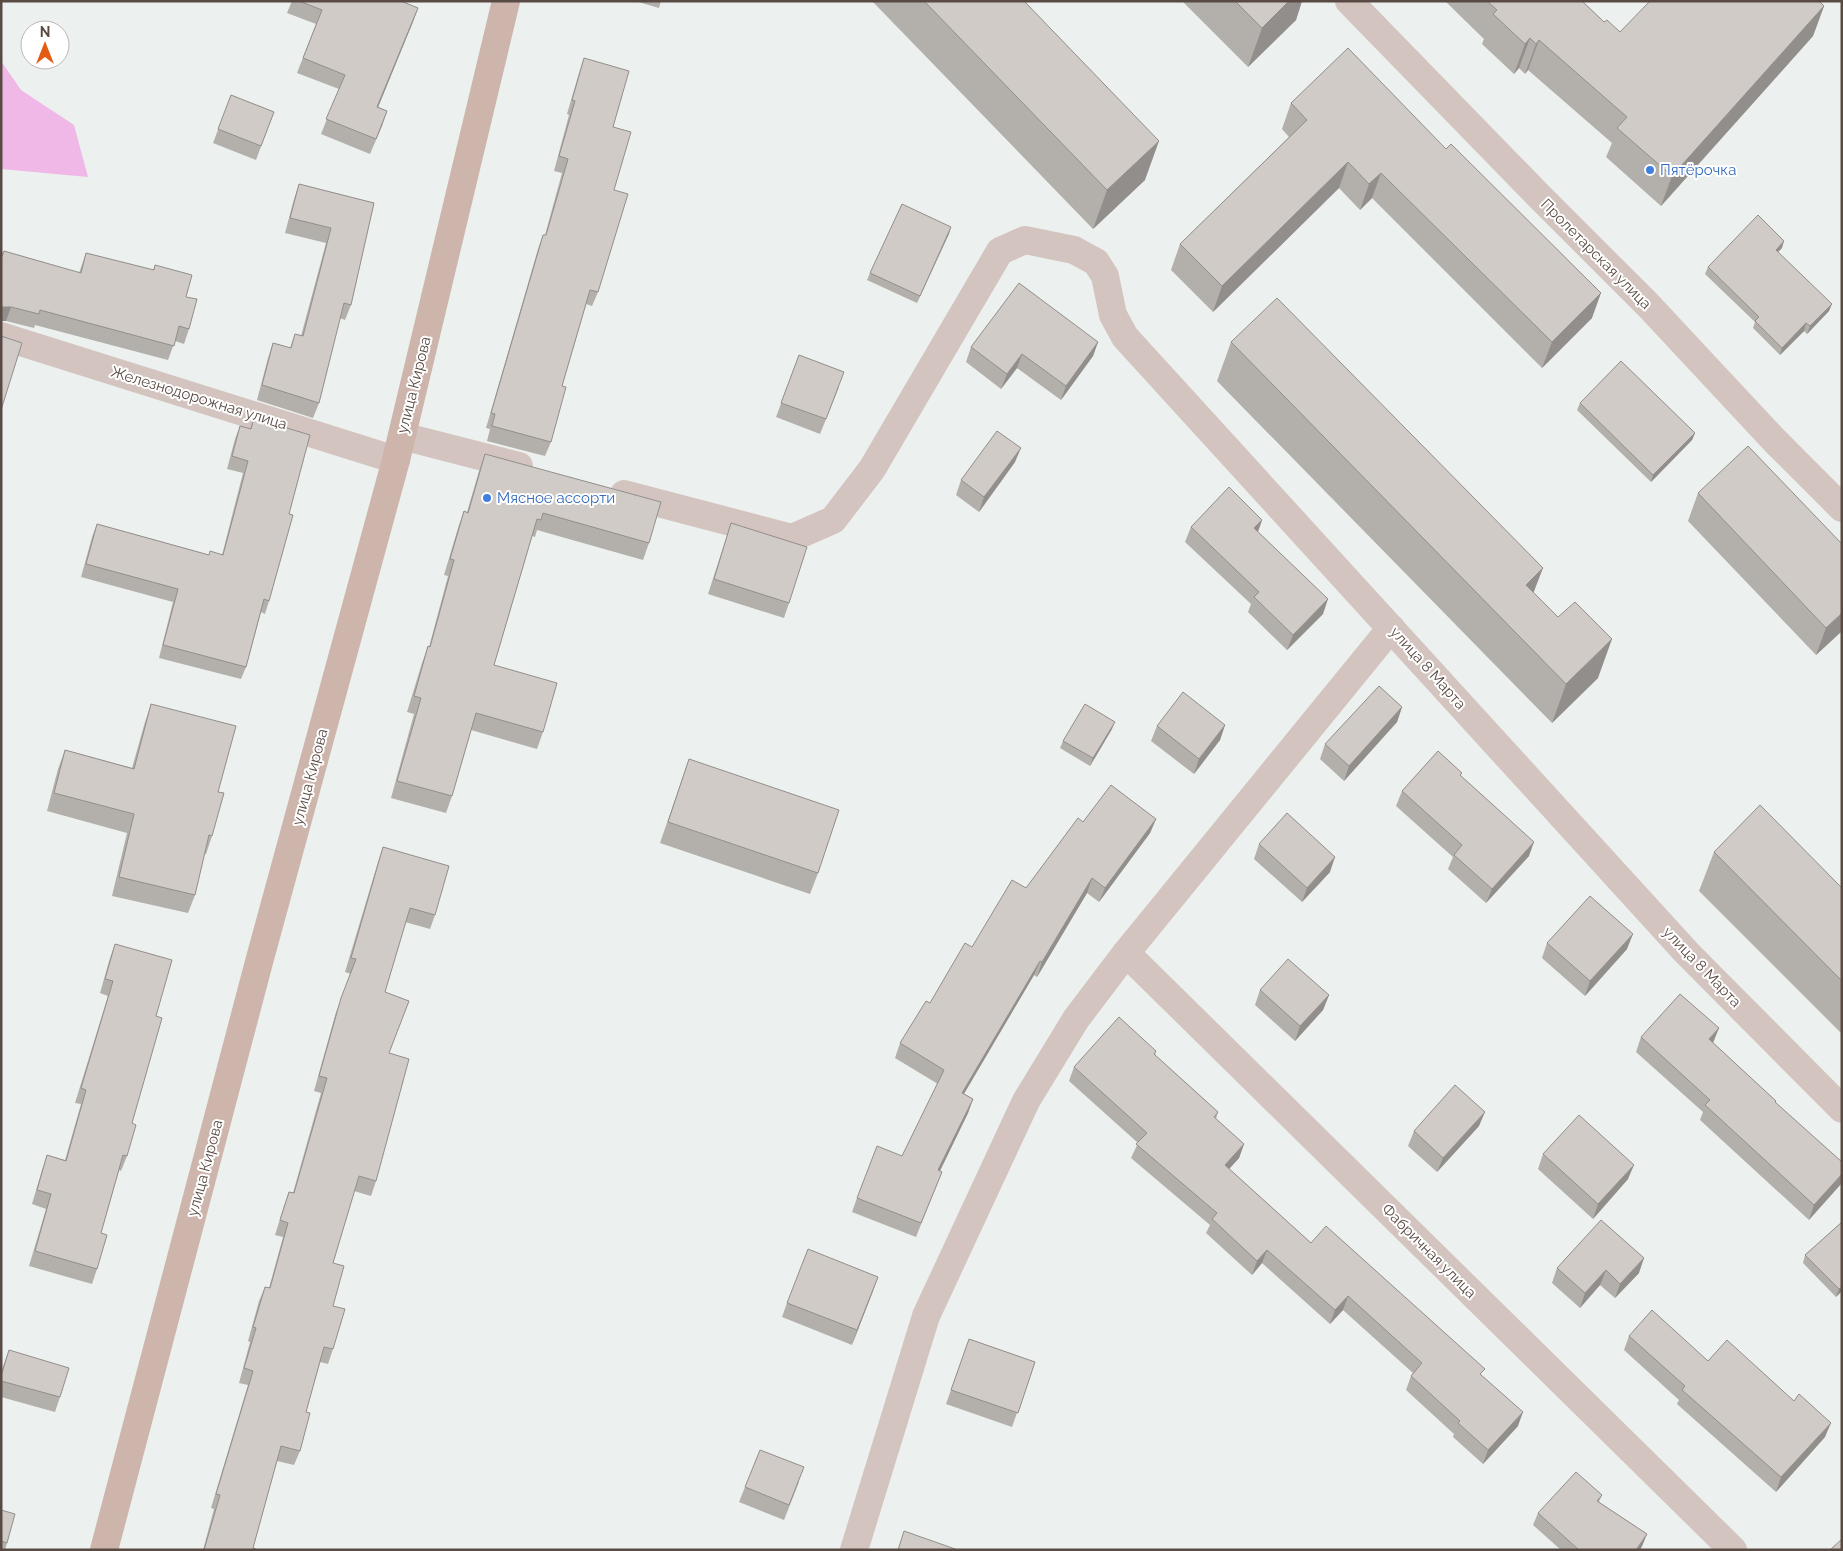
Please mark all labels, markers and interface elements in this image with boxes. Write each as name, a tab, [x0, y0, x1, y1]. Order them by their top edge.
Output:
north arrow	[20, 20, 70, 70]
text: N	[40, 24, 50, 40]
place label: Пятёрочка	[1660, 161, 1736, 179]
marker: Пятёрочка	[1644, 164, 1656, 176]
street label: Пролетарская улица	[1537, 195, 1655, 313]
street label: улица Кирова	[393, 335, 435, 435]
street label: Железнодорожная улица	[109, 363, 289, 433]
place label: Мясное ассорти	[497, 489, 615, 507]
marker: Мясное ассорти	[481, 492, 493, 504]
street label: улица 8 Марта	[1386, 623, 1470, 713]
street label: улица Кирова	[288, 727, 332, 827]
street label: улица 8 Марта	[1659, 923, 1745, 1011]
street label: улица Кирова	[183, 1118, 227, 1218]
street label: Фабричная улица	[1378, 1200, 1480, 1302]

